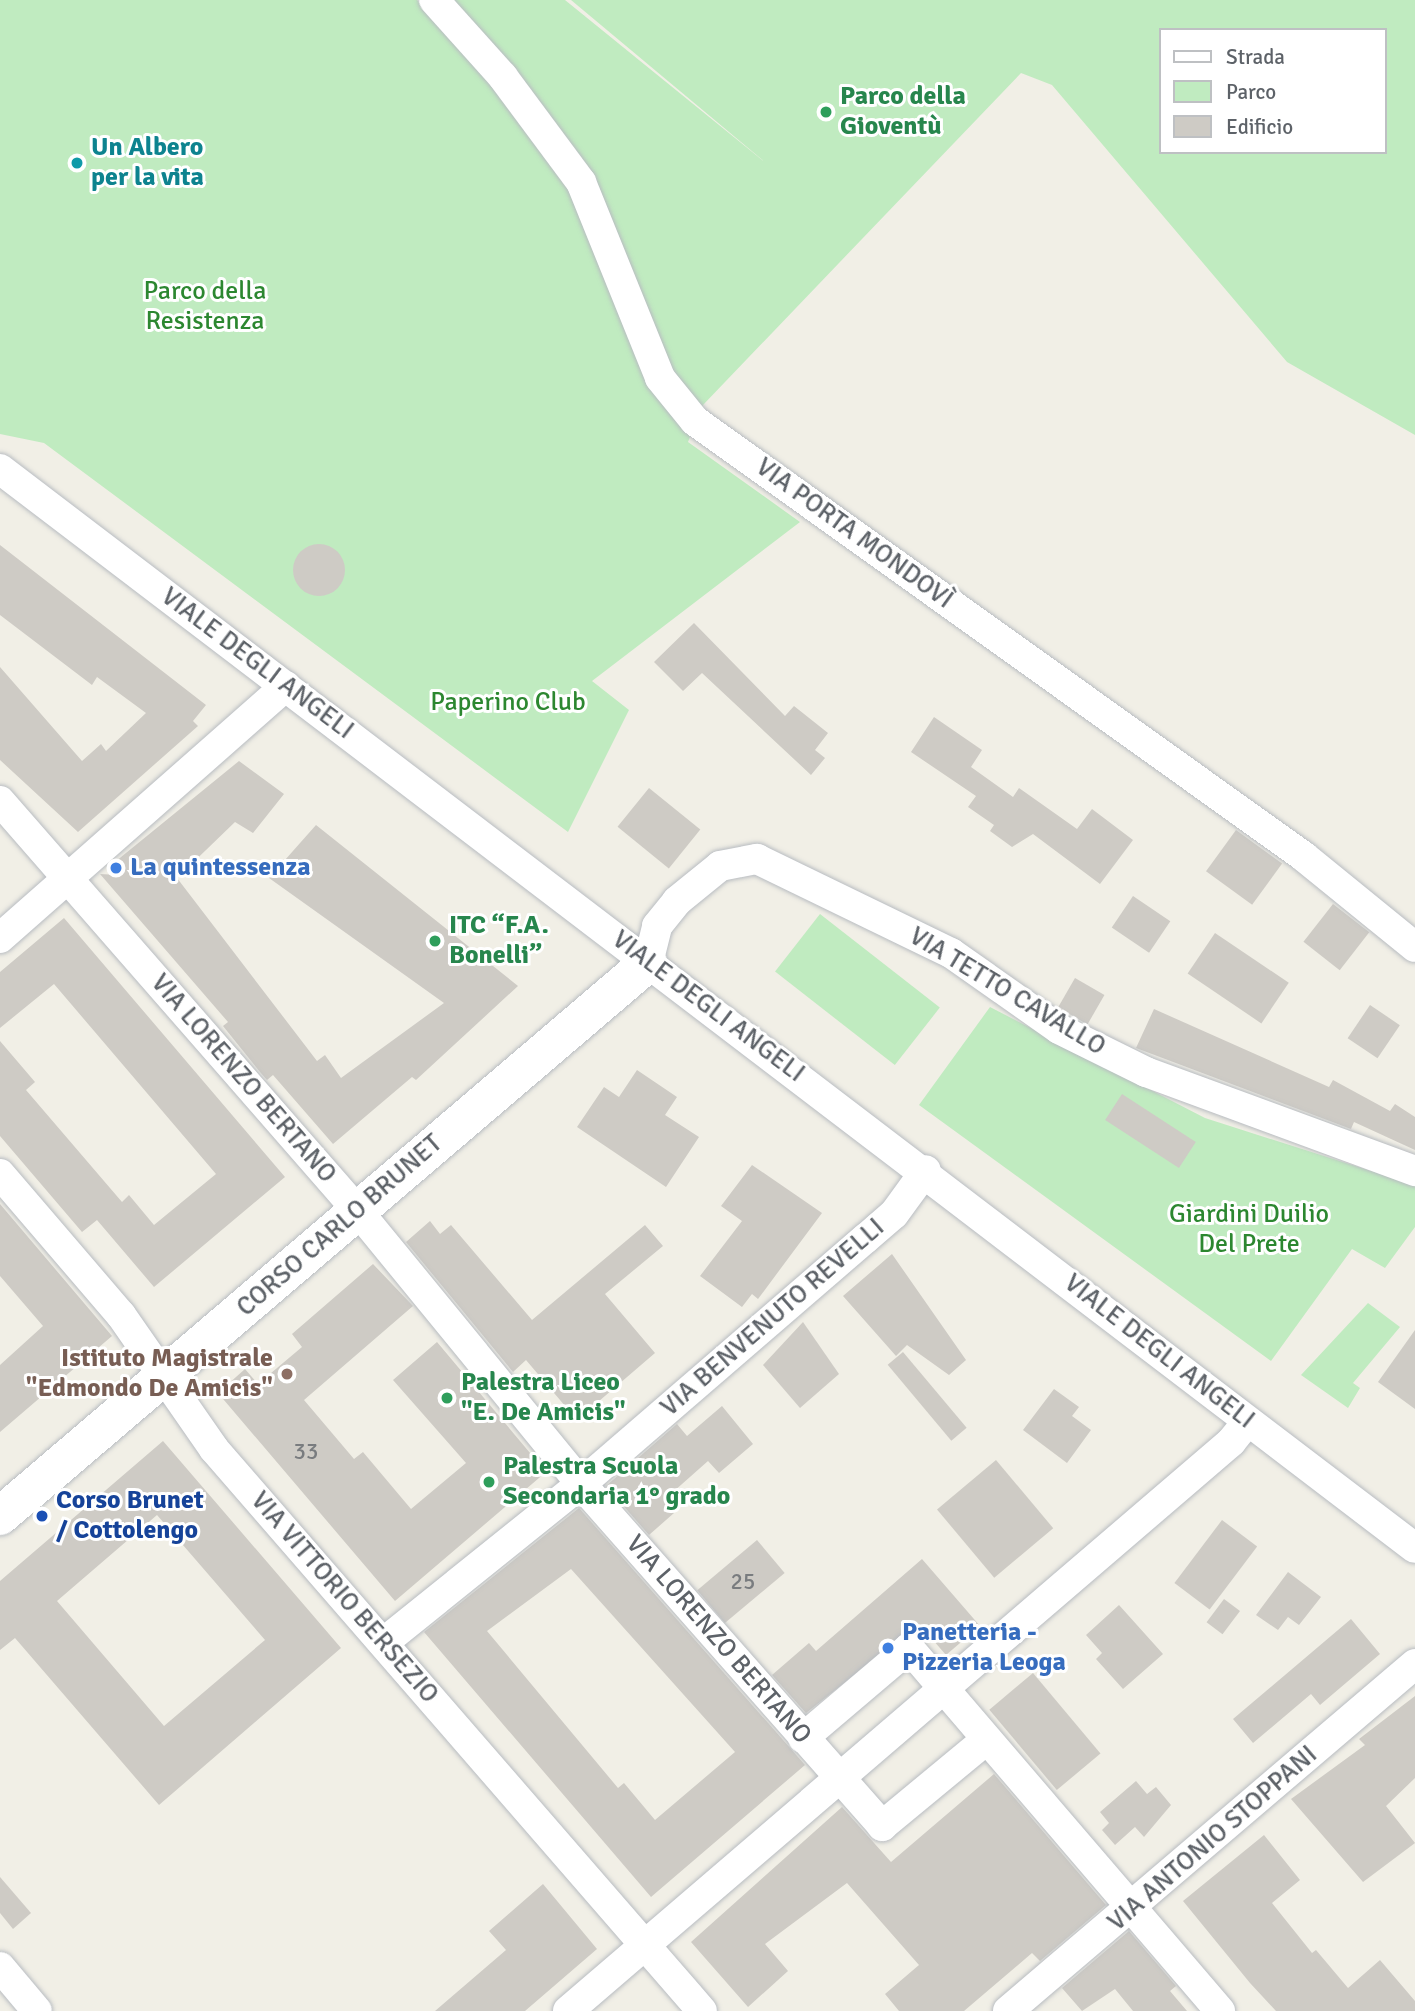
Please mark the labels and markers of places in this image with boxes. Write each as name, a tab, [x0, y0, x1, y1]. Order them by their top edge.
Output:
place label: Parco della Gioventù	[840, 81, 966, 142]
marker: Parco della Gioventù	[818, 104, 834, 120]
place label: Un Albero per la vita	[91, 132, 204, 194]
marker: Un Albero per la vita	[69, 155, 85, 171]
place label: La quintessenza	[130, 852, 311, 884]
marker: La quintessenza	[108, 860, 124, 876]
place label: ITC “F.A. Bonelli”	[449, 910, 549, 972]
marker: ITC “F.A. Bonelli”	[427, 933, 443, 949]
place label: Istituto Magistrale "Edmondo De Amicis"	[26, 1343, 273, 1404]
marker: Istituto Magistrale "Edmondo De Amicis"	[279, 1366, 295, 1382]
place label: Palestra Liceo "E. De Amicis"	[461, 1367, 626, 1428]
marker: Palestra Liceo "E. De Amicis"	[439, 1390, 455, 1406]
place label: Palestra Scuola Secondaria 1° grado	[503, 1451, 730, 1512]
marker: Palestra Scuola Secondaria 1° grado	[481, 1474, 497, 1490]
place label: Corso Brunet / Cottolengo	[56, 1485, 204, 1546]
marker: Corso Brunet / Cottolengo	[34, 1508, 50, 1524]
place label: Panetteria - Pizzeria Leoga	[902, 1617, 1066, 1678]
marker: Panetteria - Pizzeria Leoga	[880, 1640, 896, 1656]

